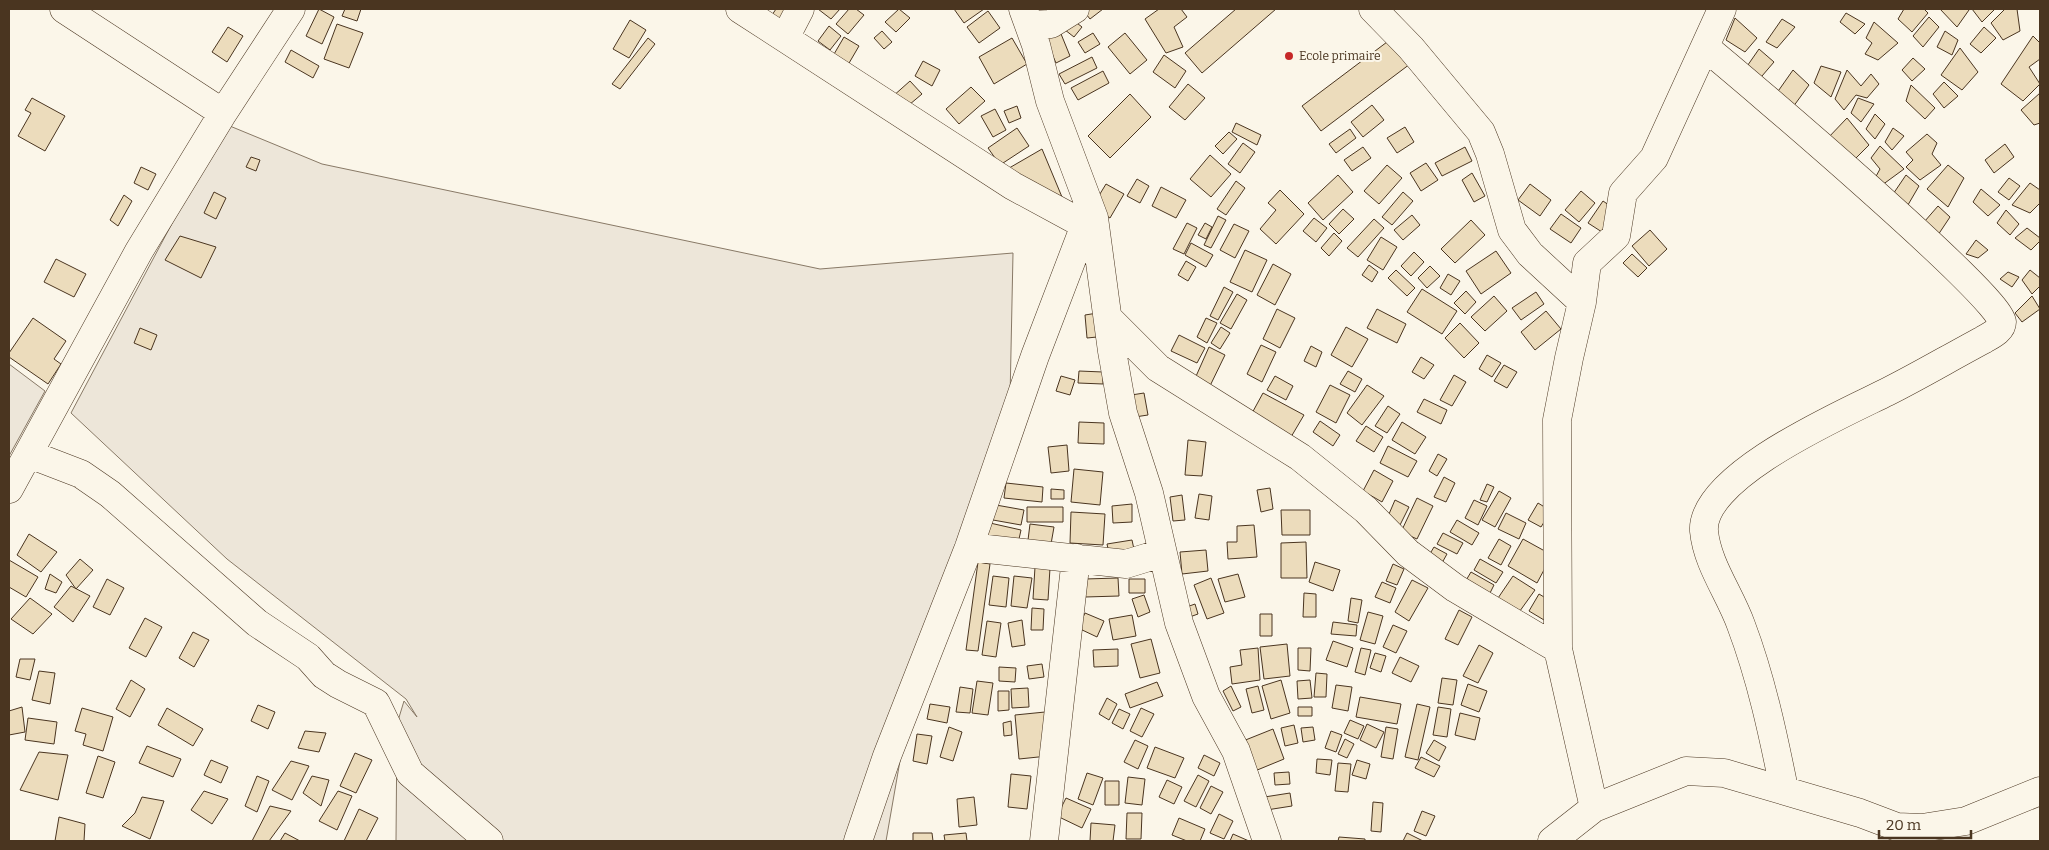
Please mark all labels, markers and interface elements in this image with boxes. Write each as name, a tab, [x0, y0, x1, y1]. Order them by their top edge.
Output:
place label: Ecole primaire	[1299, 49, 1381, 63]
marker: Ecole primaire	[1283, 50, 1295, 62]
scale bar	[1879, 808, 1972, 840]
text: 20 m	[1886, 816, 1922, 834]

